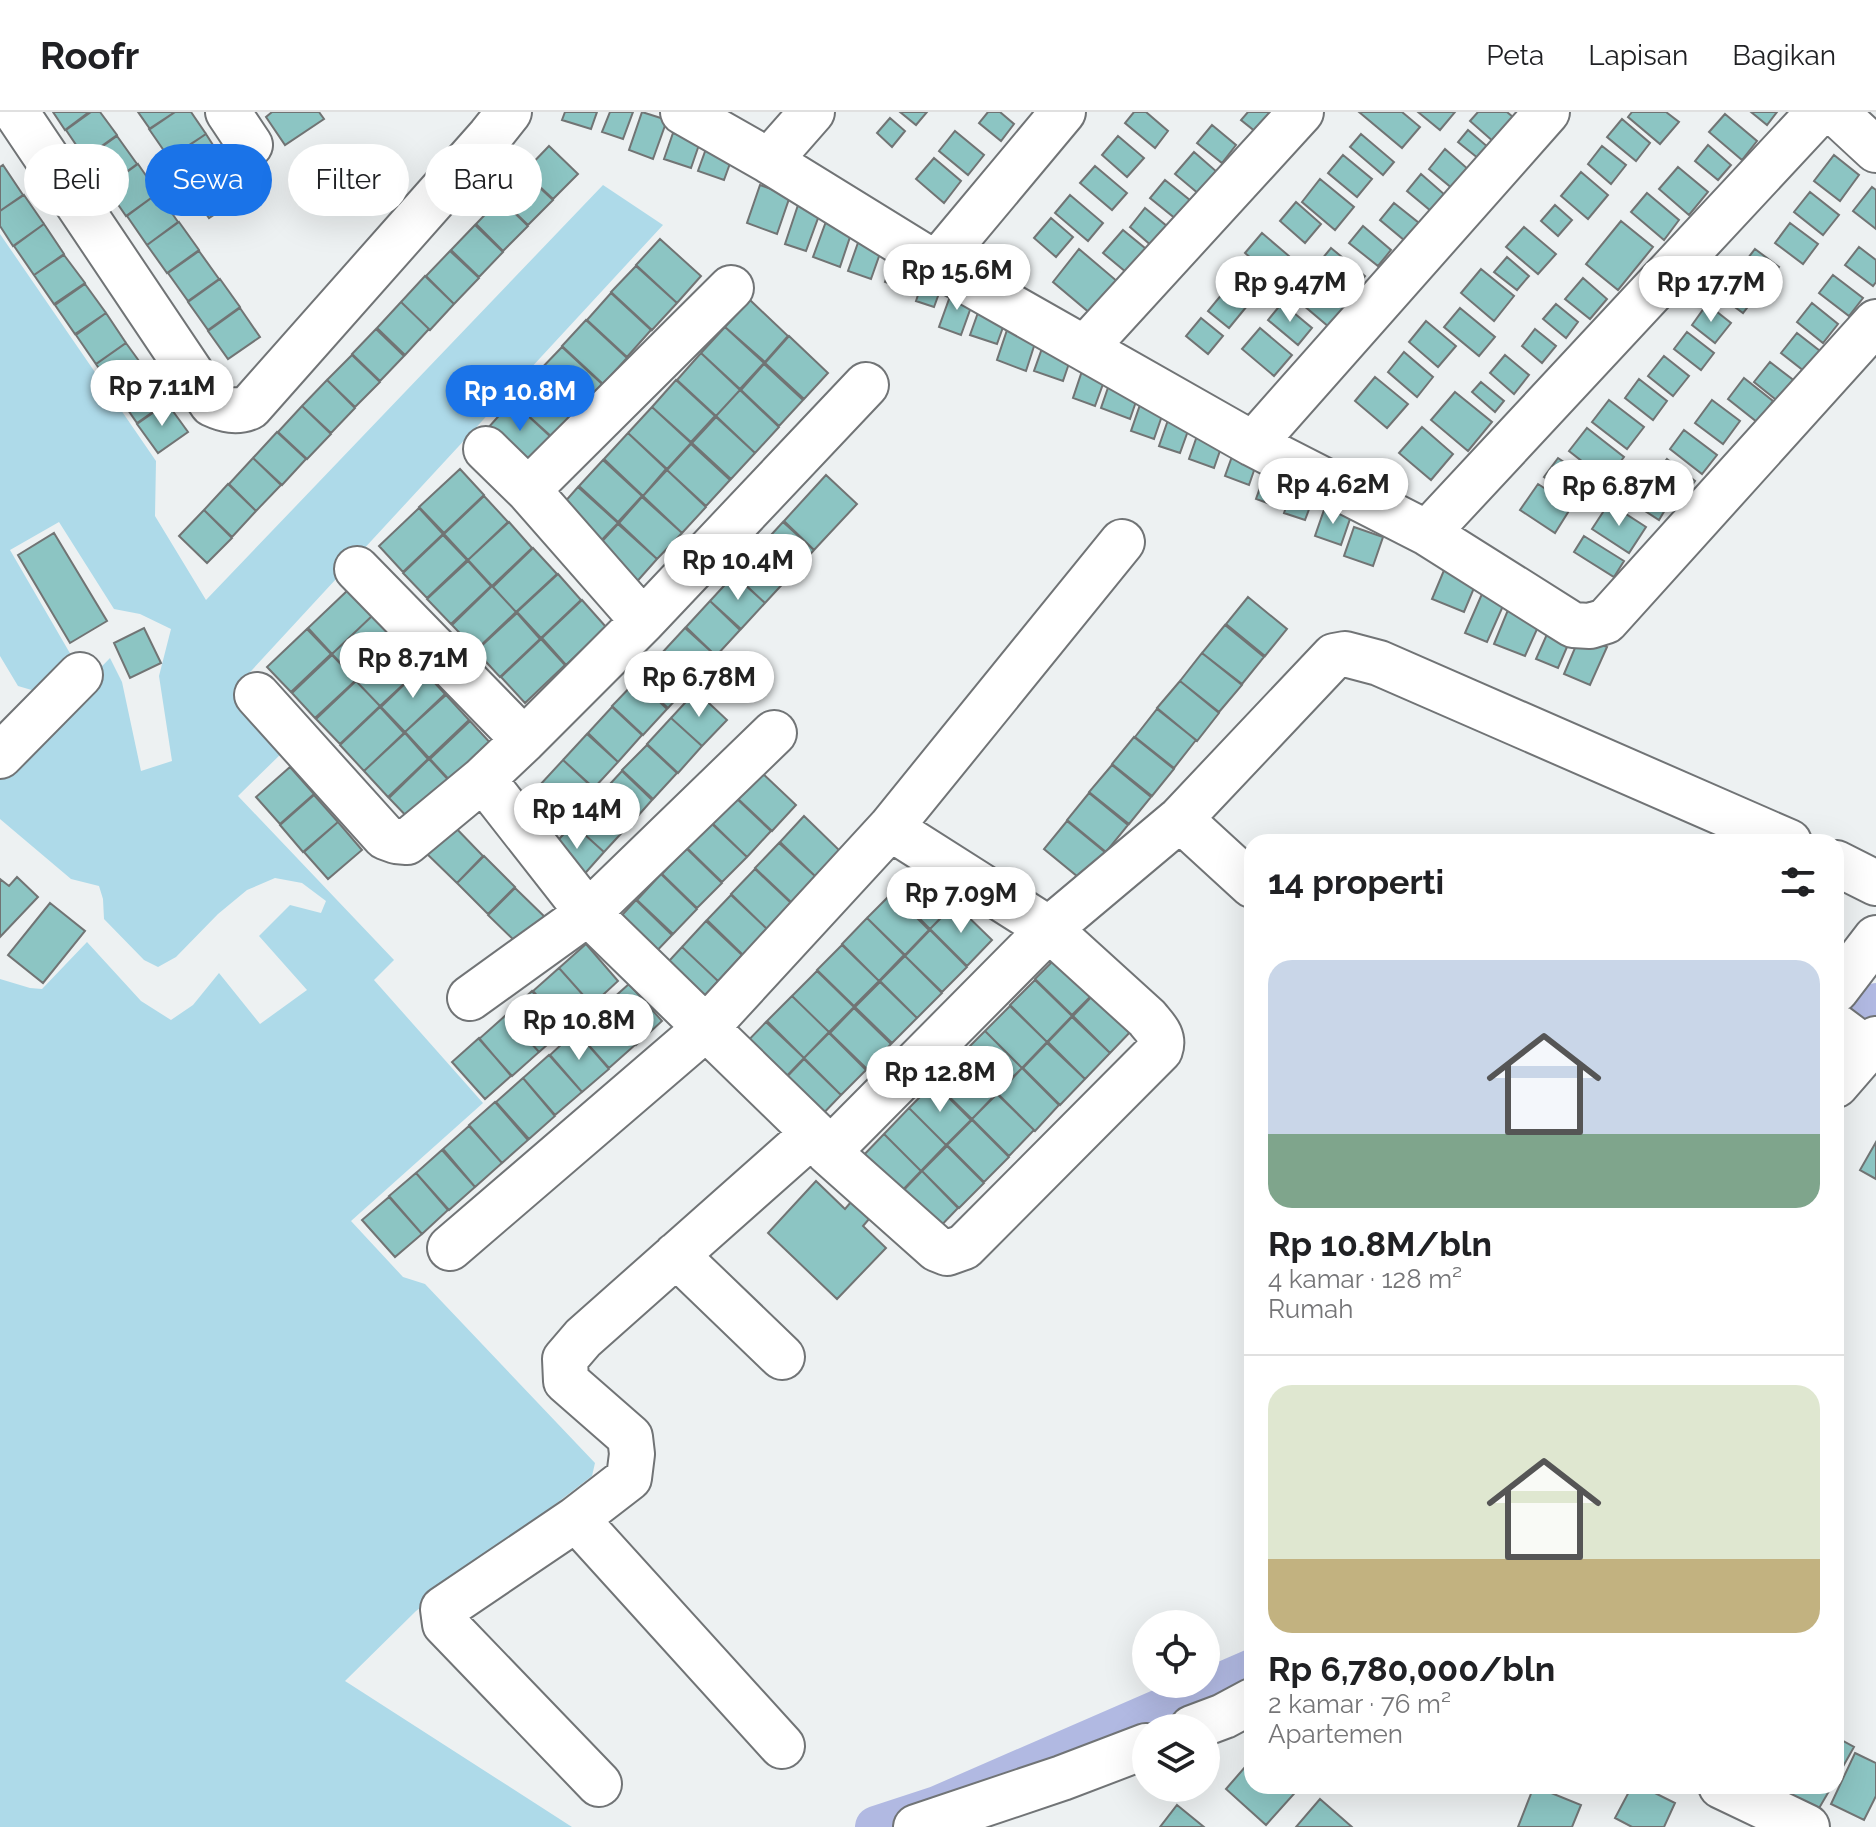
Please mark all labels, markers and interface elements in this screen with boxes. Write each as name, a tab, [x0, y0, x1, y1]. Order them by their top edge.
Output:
text: Roofr	[40, 33, 139, 78]
text: Peta	[1486, 39, 1544, 72]
text: Lapisan	[1588, 39, 1688, 72]
text: Bagikan	[1732, 39, 1836, 72]
chip: Beli	[24, 144, 129, 216]
chip: Sewa	[145, 144, 272, 216]
chip: Filter	[288, 144, 409, 216]
chip: Baru	[425, 144, 542, 216]
pin: Rp 15.6M	[874, 244, 1040, 312]
text: Rp 15.6M	[901, 255, 1013, 285]
pin: Rp 9.47M	[1207, 256, 1373, 324]
pin: Rp 17.7M	[1628, 256, 1794, 324]
text: Rp 9.47M	[1234, 267, 1346, 297]
text: Rp 17.7M	[1657, 267, 1765, 297]
pin: Rp 7.11M	[79, 360, 245, 428]
pin: Rp 10.8M	[437, 365, 603, 433]
text: Rp 7.11M	[108, 371, 216, 401]
text: Rp 10.8M	[464, 376, 576, 406]
pin: Rp 4.62M	[1250, 458, 1416, 526]
pin: Rp 6.87M	[1536, 460, 1702, 528]
text: Rp 4.62M	[1276, 469, 1390, 499]
text: Rp 6.87M	[1562, 471, 1676, 501]
pin: Rp 10.4M	[655, 534, 821, 602]
text: Rp 10.4M	[682, 545, 794, 575]
pin: Rp 8.71M	[330, 632, 496, 700]
text: Rp 8.71M	[358, 643, 468, 673]
pin: Rp 6.78M	[616, 651, 782, 719]
text: Rp 6.78M	[642, 662, 756, 692]
pin: Rp 14M	[512, 783, 642, 851]
text: Rp 14M	[532, 794, 622, 824]
icon: filters	[1776, 860, 1820, 904]
text: 14 properti	[1268, 862, 1444, 902]
pin: Rp 7.09M	[878, 867, 1044, 935]
text: Rp 7.09M	[905, 878, 1017, 908]
pin: Rp 10.8M	[496, 994, 662, 1062]
text: Rp 10.8M	[523, 1005, 635, 1035]
icon: home	[1472, 1012, 1616, 1156]
pin: Rp 12.8M	[857, 1046, 1023, 1114]
text: Rp 12.8M	[884, 1057, 996, 1087]
text: Rp 10.8M/bln	[1268, 1224, 1492, 1264]
text: 4 kamar · 128 m²	[1268, 1264, 1462, 1294]
text: Rumah	[1268, 1294, 1353, 1324]
icon: home	[1472, 1437, 1616, 1581]
map controls	[1132, 1610, 1220, 1802]
button: locate	[1132, 1610, 1220, 1698]
text: Rp 6,780,000/bln	[1268, 1649, 1555, 1689]
text: 2 kamar · 76 m²	[1268, 1689, 1451, 1719]
button: layers	[1132, 1714, 1220, 1802]
text: Apartemen	[1268, 1719, 1403, 1749]

